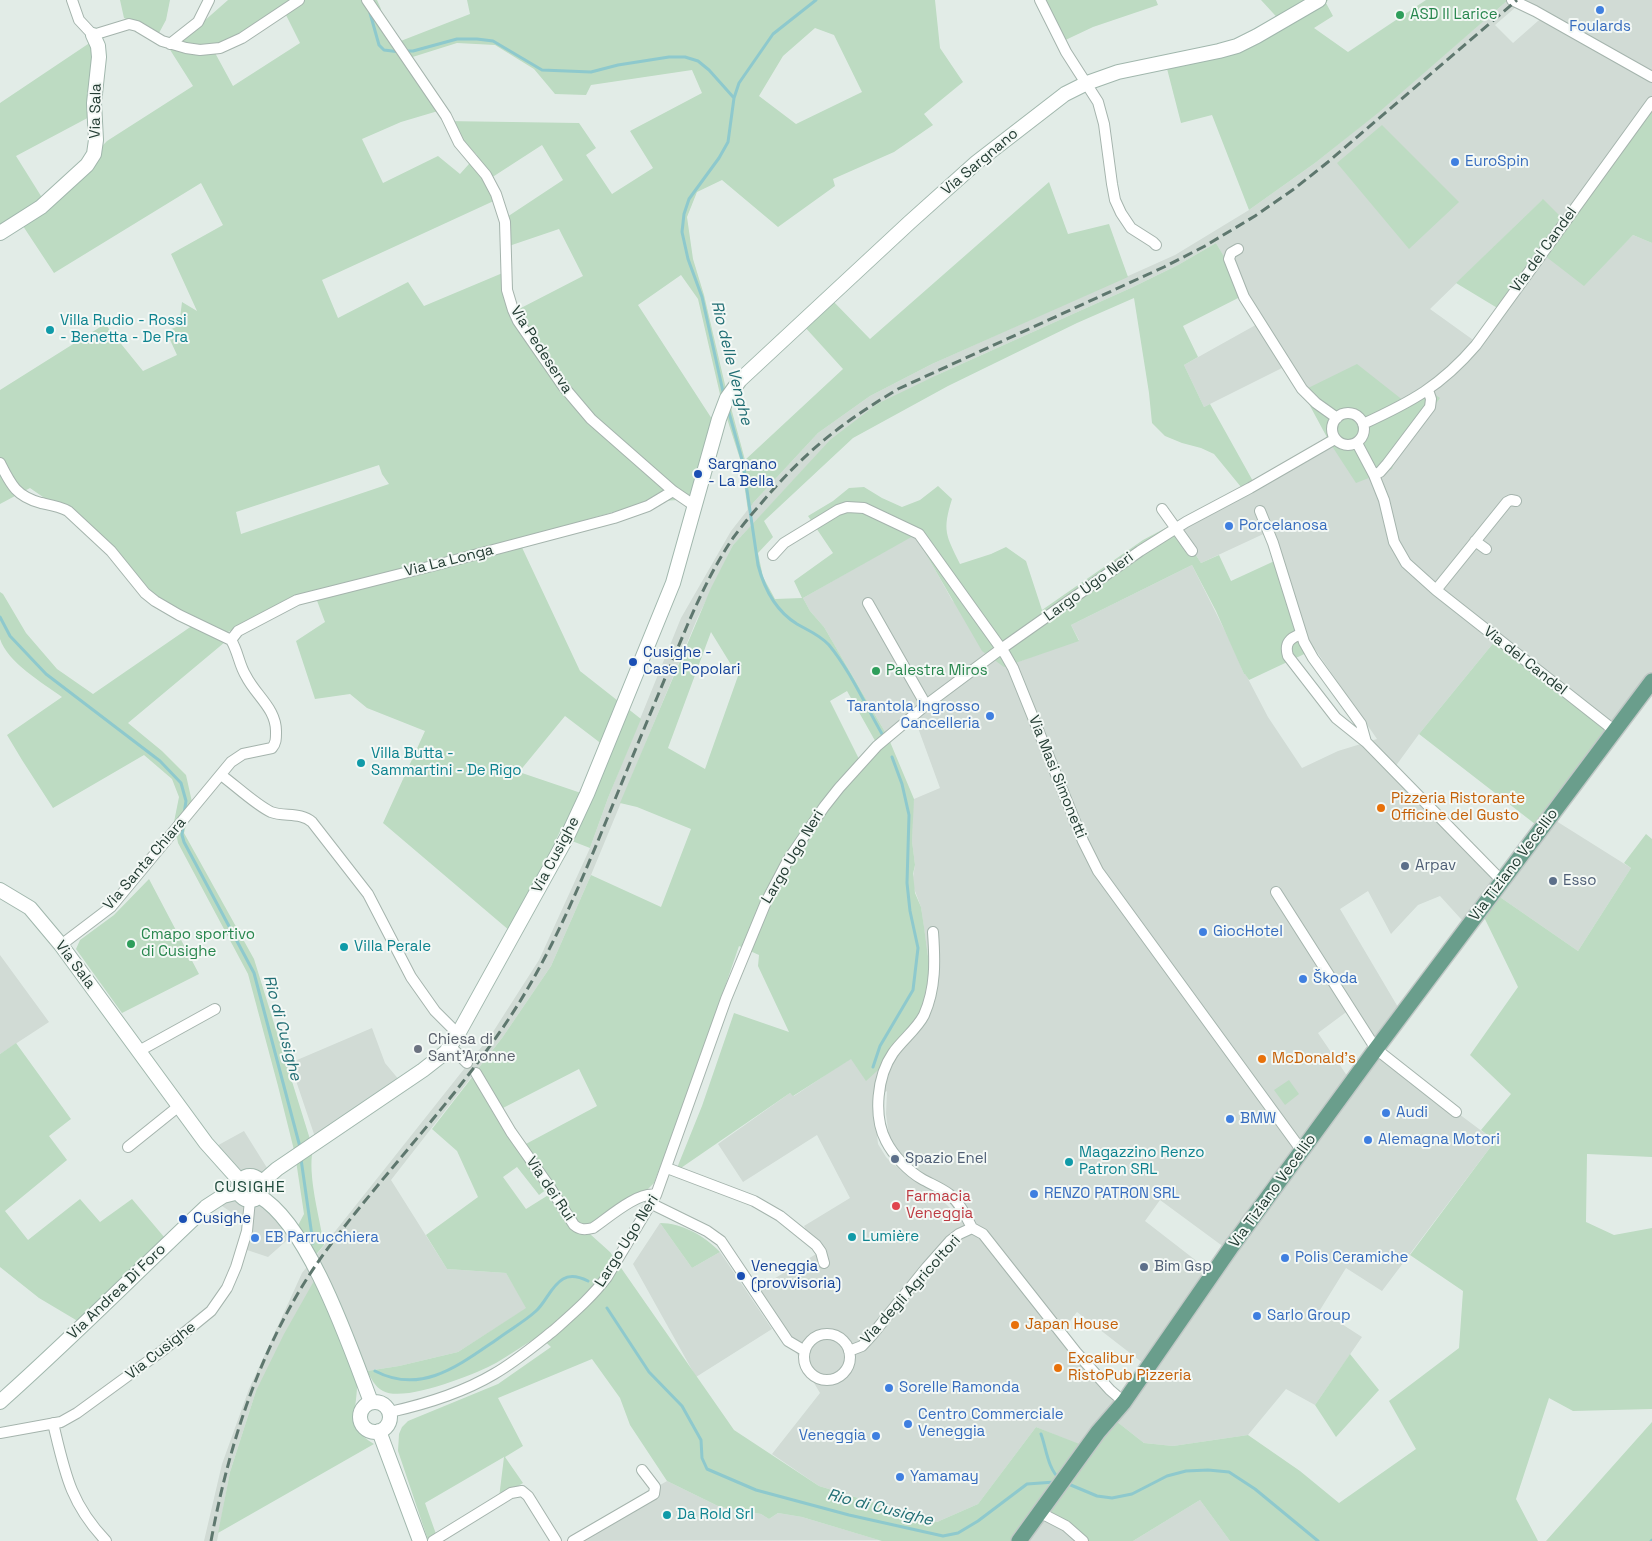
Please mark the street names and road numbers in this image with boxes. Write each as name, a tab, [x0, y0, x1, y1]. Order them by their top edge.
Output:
street label: Via Sala	[87, 83, 105, 139]
street label: Via Sargnano	[938, 125, 1022, 199]
street label: Via del Candel	[1507, 204, 1581, 296]
street label: Via Pedeserva	[506, 303, 576, 397]
street label: Via La Longa	[403, 541, 495, 581]
street label: Largo Ugo Neri	[1041, 549, 1137, 625]
street label: Via del Candel	[1480, 623, 1570, 699]
street label: Via Masi Simonetti	[1024, 713, 1090, 841]
street label: Via Tiziano Vecellio	[1466, 805, 1562, 925]
street label: Largo Ugo Neri	[758, 807, 828, 907]
street label: Via Santa Chiara	[100, 814, 190, 914]
street label: Via Cusighe	[528, 814, 584, 896]
street label: Via Sala	[51, 937, 99, 993]
street label: Via Tiziano Vecellio	[1226, 1131, 1320, 1251]
street label: Via dei Rui	[522, 1153, 578, 1225]
street label: Largo Ugo Neri	[591, 1191, 663, 1291]
street label: Via degli Agricoltori	[857, 1232, 965, 1348]
street label: Via Andrea Di Foro	[64, 1240, 170, 1344]
street label: Via Cusighe	[123, 1318, 199, 1384]

